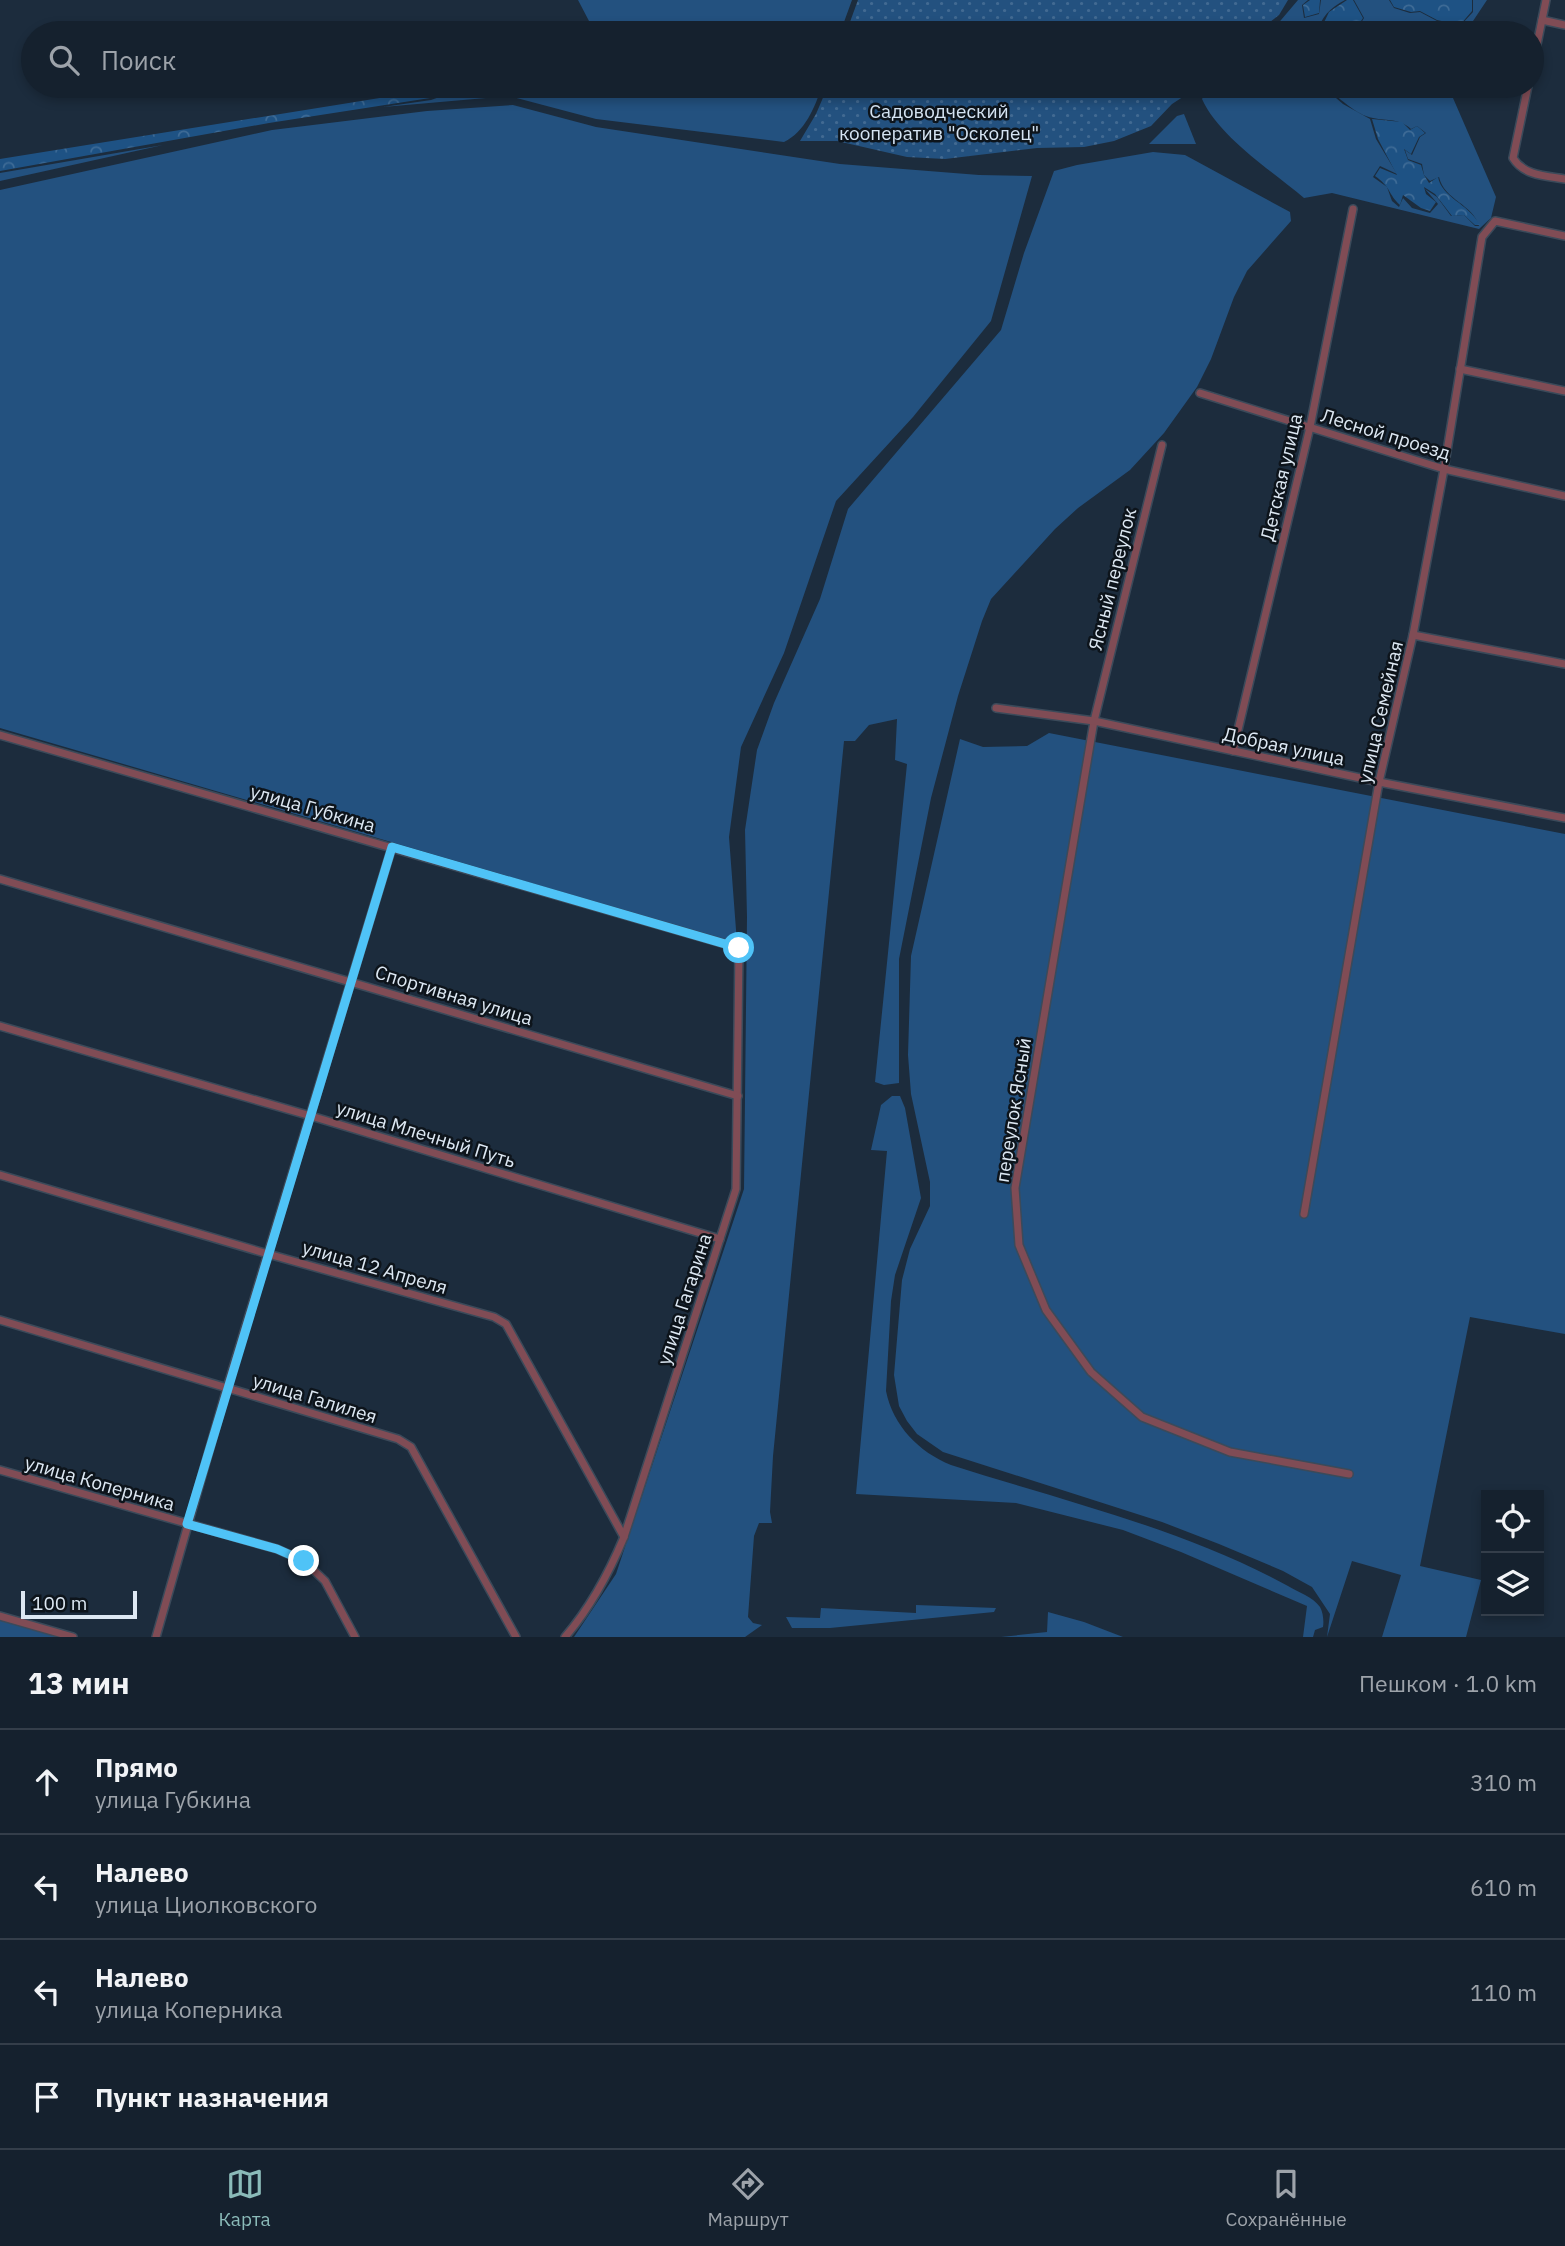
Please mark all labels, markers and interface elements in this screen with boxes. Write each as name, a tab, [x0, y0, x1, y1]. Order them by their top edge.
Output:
search box	[21, 21, 1544, 98]
icon: search	[45, 41, 83, 79]
text: Поиск	[101, 43, 176, 77]
park label: Садоводческий кооператив "Осколец"	[839, 99, 1039, 145]
street label: Лесной проезд	[1318, 403, 1454, 465]
street label: Детская улица	[1255, 411, 1307, 543]
street label: Ясный переулок	[1083, 505, 1141, 653]
street label: улица Семейная	[1352, 638, 1408, 786]
street label: Добрая улица	[1221, 721, 1347, 771]
street label: улица Губкина	[248, 779, 378, 837]
route start	[723, 932, 754, 963]
street label: Спортивная улица	[372, 960, 536, 1030]
street label: переулок Ясный	[990, 1036, 1036, 1184]
street label: улица Млечный Путь	[333, 1095, 519, 1173]
street label: улица Гагарина	[651, 1230, 717, 1368]
street label: улица 12 Апреля	[300, 1235, 450, 1299]
street label: улица Галилея	[250, 1368, 380, 1428]
street label: улица Коперника	[22, 1450, 178, 1516]
map controls	[1481, 1490, 1544, 1616]
button: locate	[1481, 1490, 1544, 1553]
route end	[288, 1545, 319, 1576]
button: layers	[1481, 1553, 1544, 1616]
scale bar	[21, 1588, 136, 1620]
text: 100 m	[32, 1591, 87, 1615]
text: 13 мин	[28, 1663, 130, 1702]
text: Пешком · 1.0 km	[1359, 1668, 1537, 1698]
text: Прямо	[95, 1750, 178, 1784]
icon: ahead	[28, 1763, 66, 1801]
text: 310 m	[1470, 1767, 1537, 1797]
text: улица Губкина	[95, 1784, 251, 1814]
text: Налево	[95, 1855, 189, 1889]
icon: left	[28, 1868, 66, 1906]
text: 610 m	[1470, 1872, 1537, 1902]
text: улица Циолковского	[95, 1889, 317, 1919]
text: Налево	[95, 1960, 189, 1994]
icon: left	[28, 1973, 66, 2011]
text: 110 m	[1470, 1977, 1537, 2007]
text: улица Коперника	[95, 1994, 283, 2024]
icon: arrive	[28, 2078, 66, 2116]
text: Пункт назначения	[95, 2080, 329, 2114]
tab: Карта	[218, 2165, 271, 2231]
tab: Маршрут	[707, 2165, 789, 2231]
tab: Сохранённые	[1225, 2165, 1347, 2231]

